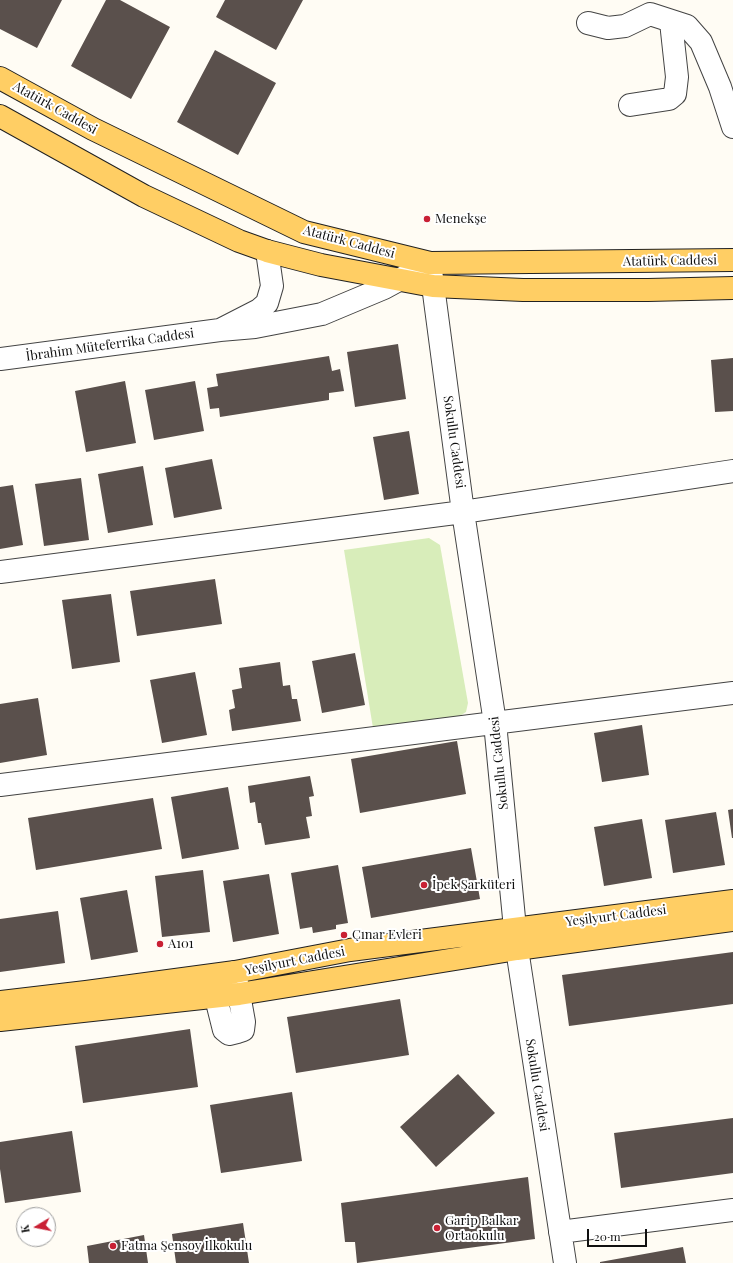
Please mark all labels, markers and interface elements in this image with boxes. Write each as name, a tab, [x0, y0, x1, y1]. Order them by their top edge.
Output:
street label: Atatürk Caddesi	[10, 78, 100, 138]
place label: Menekşe	[435, 211, 487, 227]
marker: Menekşe	[422, 214, 432, 224]
street label: Atatürk Caddesi	[302, 222, 396, 262]
street label: Atatürk Caddesi	[623, 252, 717, 270]
street label: İbrahim Müteferrika Caddesi	[25, 325, 195, 365]
street label: Sokullu Caddesi	[440, 395, 468, 489]
street label: Sokullu Caddesi	[486, 716, 512, 810]
place label: İpek Şarküteri	[432, 877, 515, 893]
marker: İpek Şarküteri	[419, 880, 429, 890]
street label: Yeşilyurt Caddesi	[565, 902, 667, 930]
place label: Çınar Evleri	[352, 927, 422, 943]
marker: Çınar Evleri	[339, 930, 349, 940]
place label: A101	[168, 936, 194, 952]
marker: A101	[155, 939, 165, 949]
street label: Yeşilyurt Caddesi	[244, 944, 346, 978]
street label: Sokullu Caddesi	[522, 1038, 552, 1132]
north arrow	[16, 1207, 56, 1247]
place label: Garip Balkar Ortaokulu	[445, 1213, 519, 1244]
scale bar	[589, 1221, 649, 1247]
marker: Garip Balkar Ortaokulu	[432, 1223, 442, 1233]
text: K	[17, 1224, 33, 1234]
text: 20 m	[594, 1228, 621, 1244]
place label: Fatma Şensoy İlkokulu	[121, 1238, 252, 1254]
marker: Fatma Şensoy İlkokulu	[108, 1241, 118, 1251]

